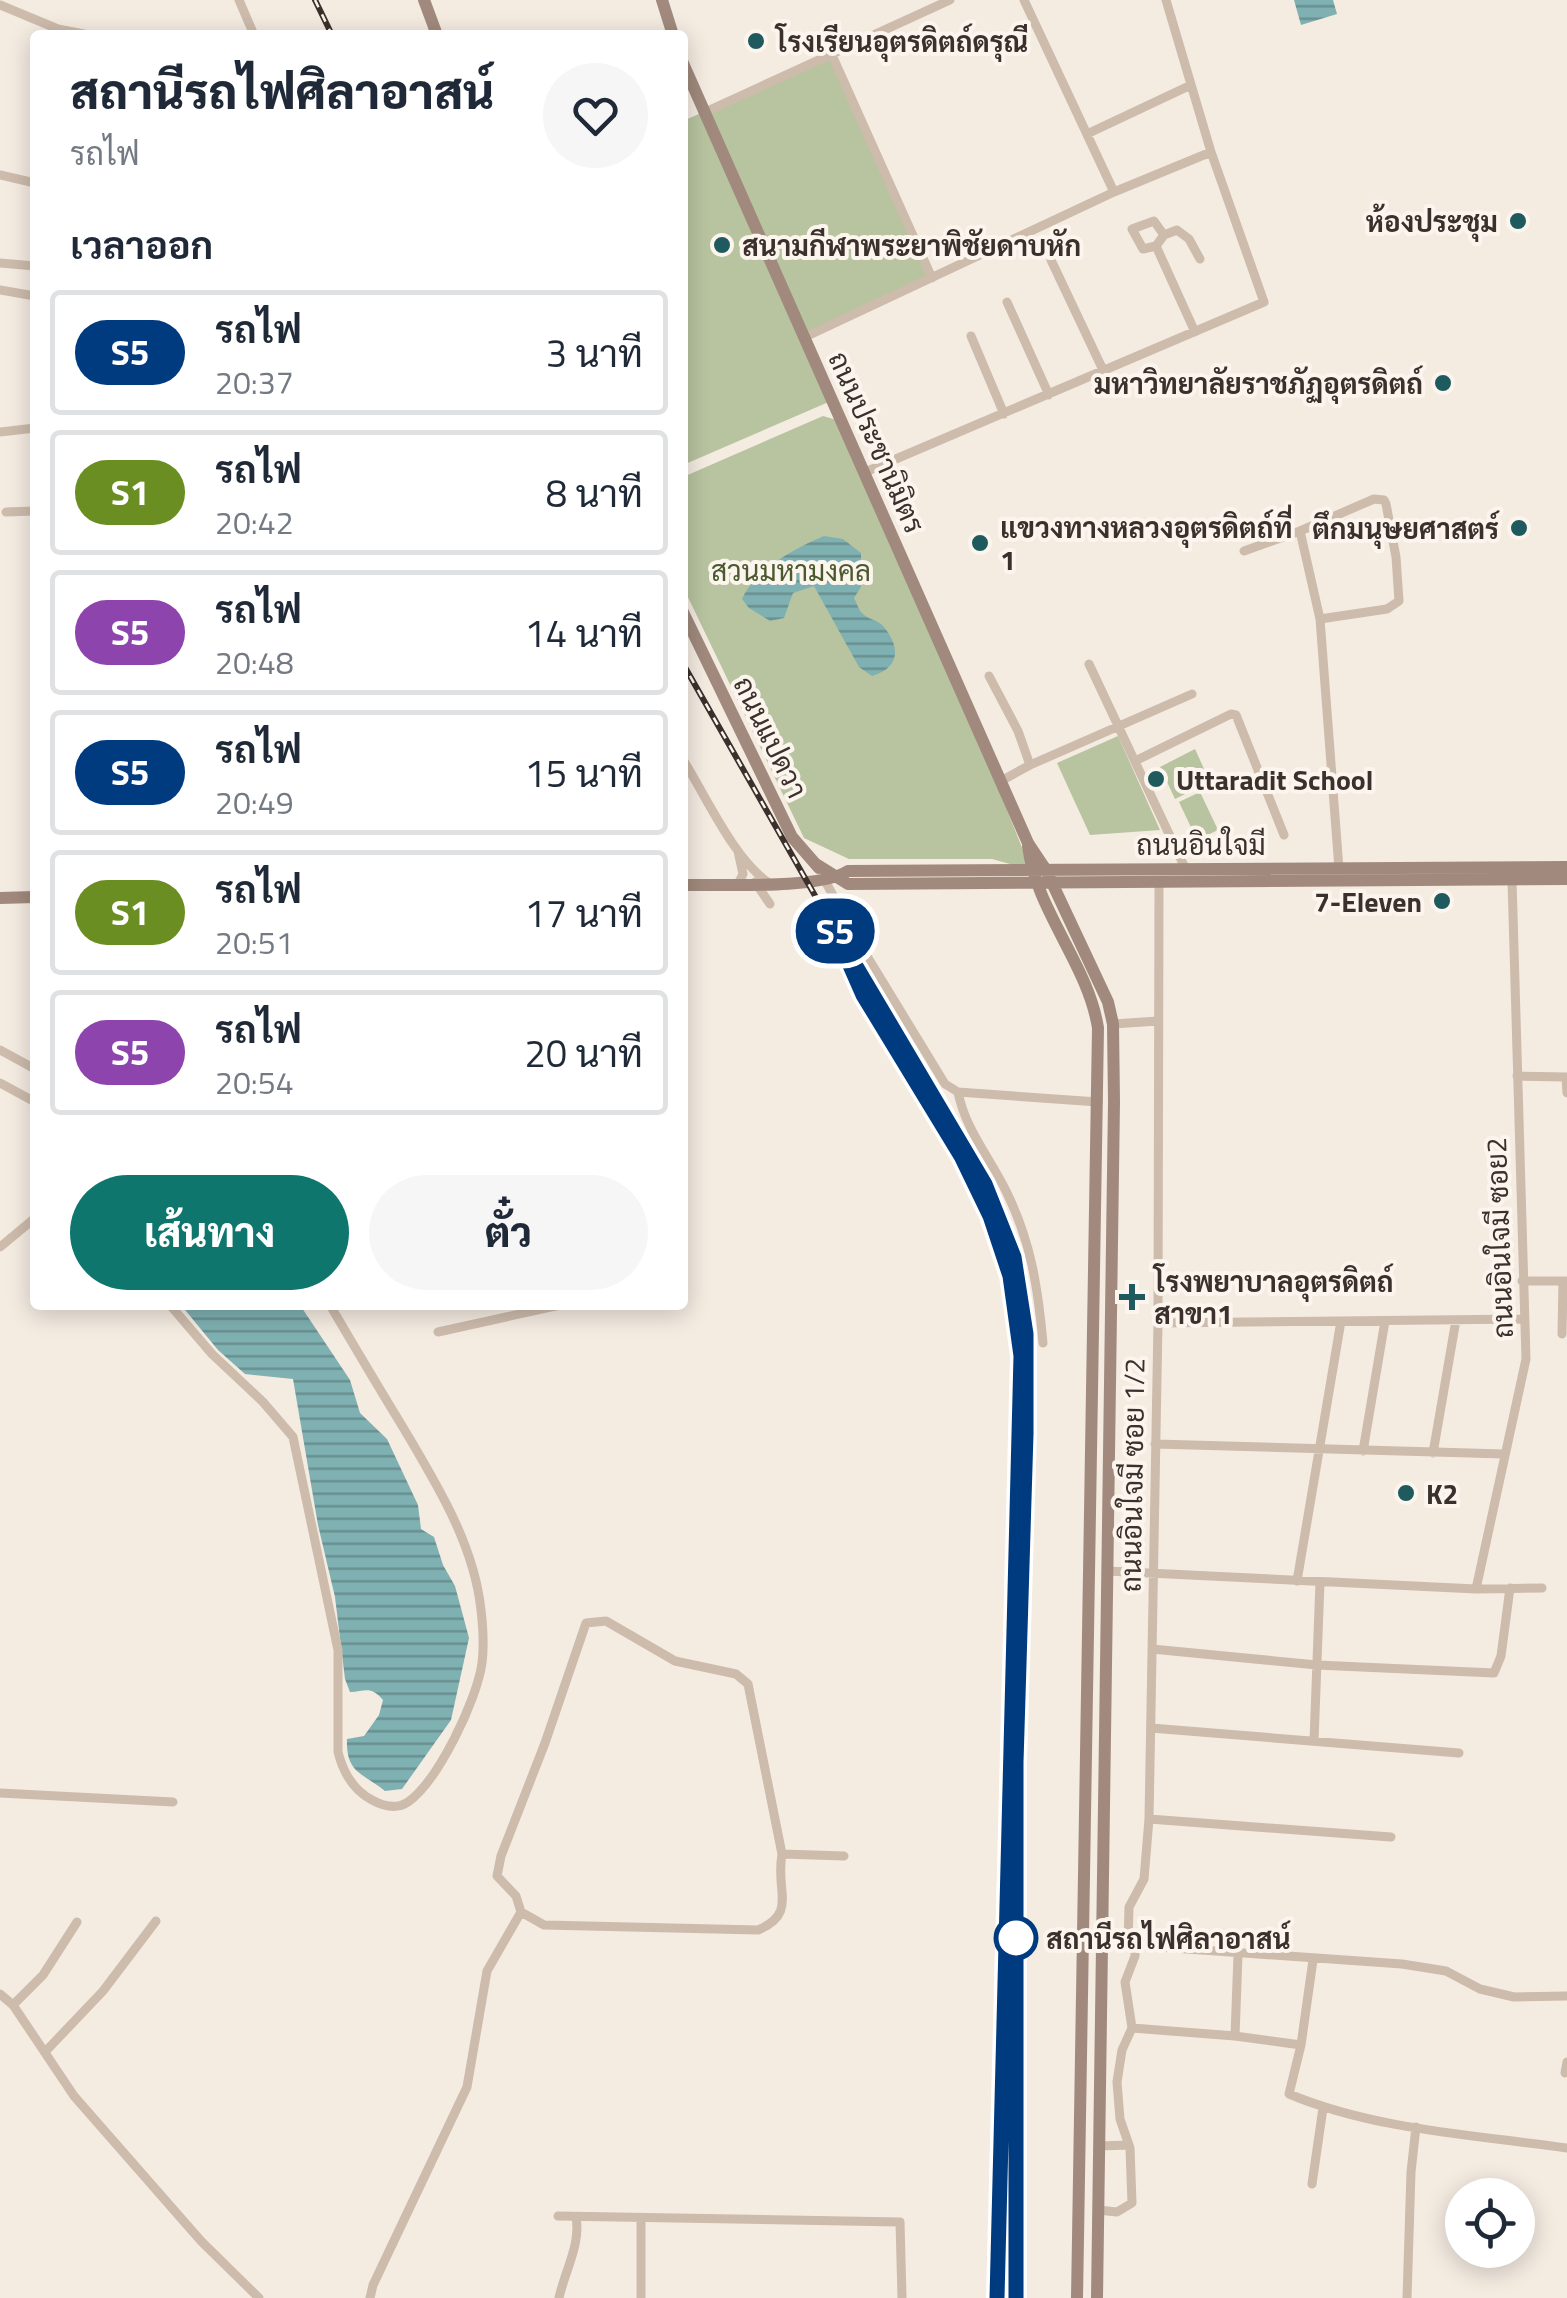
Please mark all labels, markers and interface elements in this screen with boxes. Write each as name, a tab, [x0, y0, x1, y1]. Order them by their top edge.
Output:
place label: โรงเรียนอุตรดิตถ์ดรุณี	[774, 20, 1028, 63]
marker: โรงเรียนอุตรดิตถ์ดรุณี	[745, 30, 767, 52]
text: สถานีรถไฟศิลาอาสน์	[70, 55, 495, 128]
button: heart	[543, 63, 648, 168]
text: รถไฟ	[70, 129, 140, 177]
place label: ห้องประชุม	[1366, 200, 1498, 243]
marker: ห้องประชุม	[1507, 210, 1529, 232]
text: เวลาออก	[70, 216, 213, 274]
place label: สนามกีฬาพระยาพิชัยดาบหัก	[742, 224, 1081, 267]
marker: สนามกีฬาพระยาพิชัยดาบหัก	[711, 234, 733, 256]
text: รถไฟ	[215, 300, 302, 358]
text: 3 นาที	[546, 324, 643, 382]
text: S5	[111, 325, 149, 379]
street label: ถนนประชานิมิตร	[818, 344, 936, 540]
text: 20:37	[215, 358, 294, 406]
place label: มหาวิทยาลัยราชภัฏอุตรดิตถ์	[1094, 362, 1424, 405]
marker: มหาวิทยาลัยราชภัฏอุตรดิตถ์	[1432, 372, 1454, 394]
text: รถไฟ	[215, 440, 302, 498]
text: 8 นาที	[546, 464, 643, 522]
text: S1	[111, 465, 149, 519]
text: 20:42	[215, 498, 294, 546]
place label: แขวงทางหลวงอุตรดิตถ์ที่ 1	[1000, 504, 1292, 581]
place label: ตึกมนุษยศาสตร์	[1312, 507, 1501, 550]
marker: ตึกมนุษยศาสตร์	[1508, 517, 1530, 539]
marker: แขวงทางหลวงอุตรดิตถ์ที่ 1	[969, 532, 991, 554]
park label: สวนมหามงคล	[711, 549, 871, 592]
text: รถไฟ	[215, 580, 302, 638]
text: 14 นาที	[524, 604, 643, 662]
text: S5	[111, 605, 149, 659]
text: 20:48	[215, 638, 294, 686]
street label: ถนนแปดวา	[723, 669, 819, 805]
text: รถไฟ	[215, 720, 302, 778]
text: 15 นาที	[524, 744, 643, 802]
text: S5	[111, 745, 149, 799]
place label: Uttaradit School	[1176, 758, 1373, 801]
marker: Uttaradit School	[1145, 768, 1167, 790]
text: 20:49	[215, 778, 294, 826]
street label: ถนนอินใจมี	[1136, 823, 1266, 866]
text: รถไฟ	[215, 860, 302, 918]
place label: 7-Eleven	[1314, 880, 1422, 923]
text: 17 นาที	[524, 884, 643, 942]
text: S1	[111, 885, 149, 939]
marker: 7-Eleven	[1431, 890, 1453, 912]
line badge: S5	[790, 898, 880, 964]
text: S5	[816, 904, 854, 958]
text: 20:51	[215, 918, 294, 966]
text: รถไฟ	[215, 1000, 302, 1058]
text: 20 นาที	[524, 1024, 643, 1082]
text: S5	[111, 1025, 149, 1079]
text: 20:54	[215, 1058, 294, 1106]
street label: ถนนอินใจมี ซอย2	[1474, 1137, 1524, 1339]
button: เส้นทาง	[70, 1175, 349, 1290]
button: ตั๋ว	[369, 1175, 648, 1290]
place label: โรงพยาบาลอุตรดิตถ์ สาขา1	[1152, 1260, 1394, 1335]
marker: โรงพยาบาลอุตรดิตถ์ สาขา1	[1119, 1284, 1145, 1310]
street label: ถนนอินใจมี ซอย 1/2	[1108, 1357, 1156, 1593]
place label: K2	[1426, 1472, 1458, 1515]
marker: K2	[1395, 1482, 1417, 1504]
marker: สถานีรถไฟศิลาอาสน์	[995, 1917, 1037, 1959]
place label: สถานีรถไฟศิลาอาสน์	[1046, 1917, 1291, 1960]
map controls	[1445, 2178, 1535, 2268]
button: locate	[1445, 2178, 1535, 2268]

